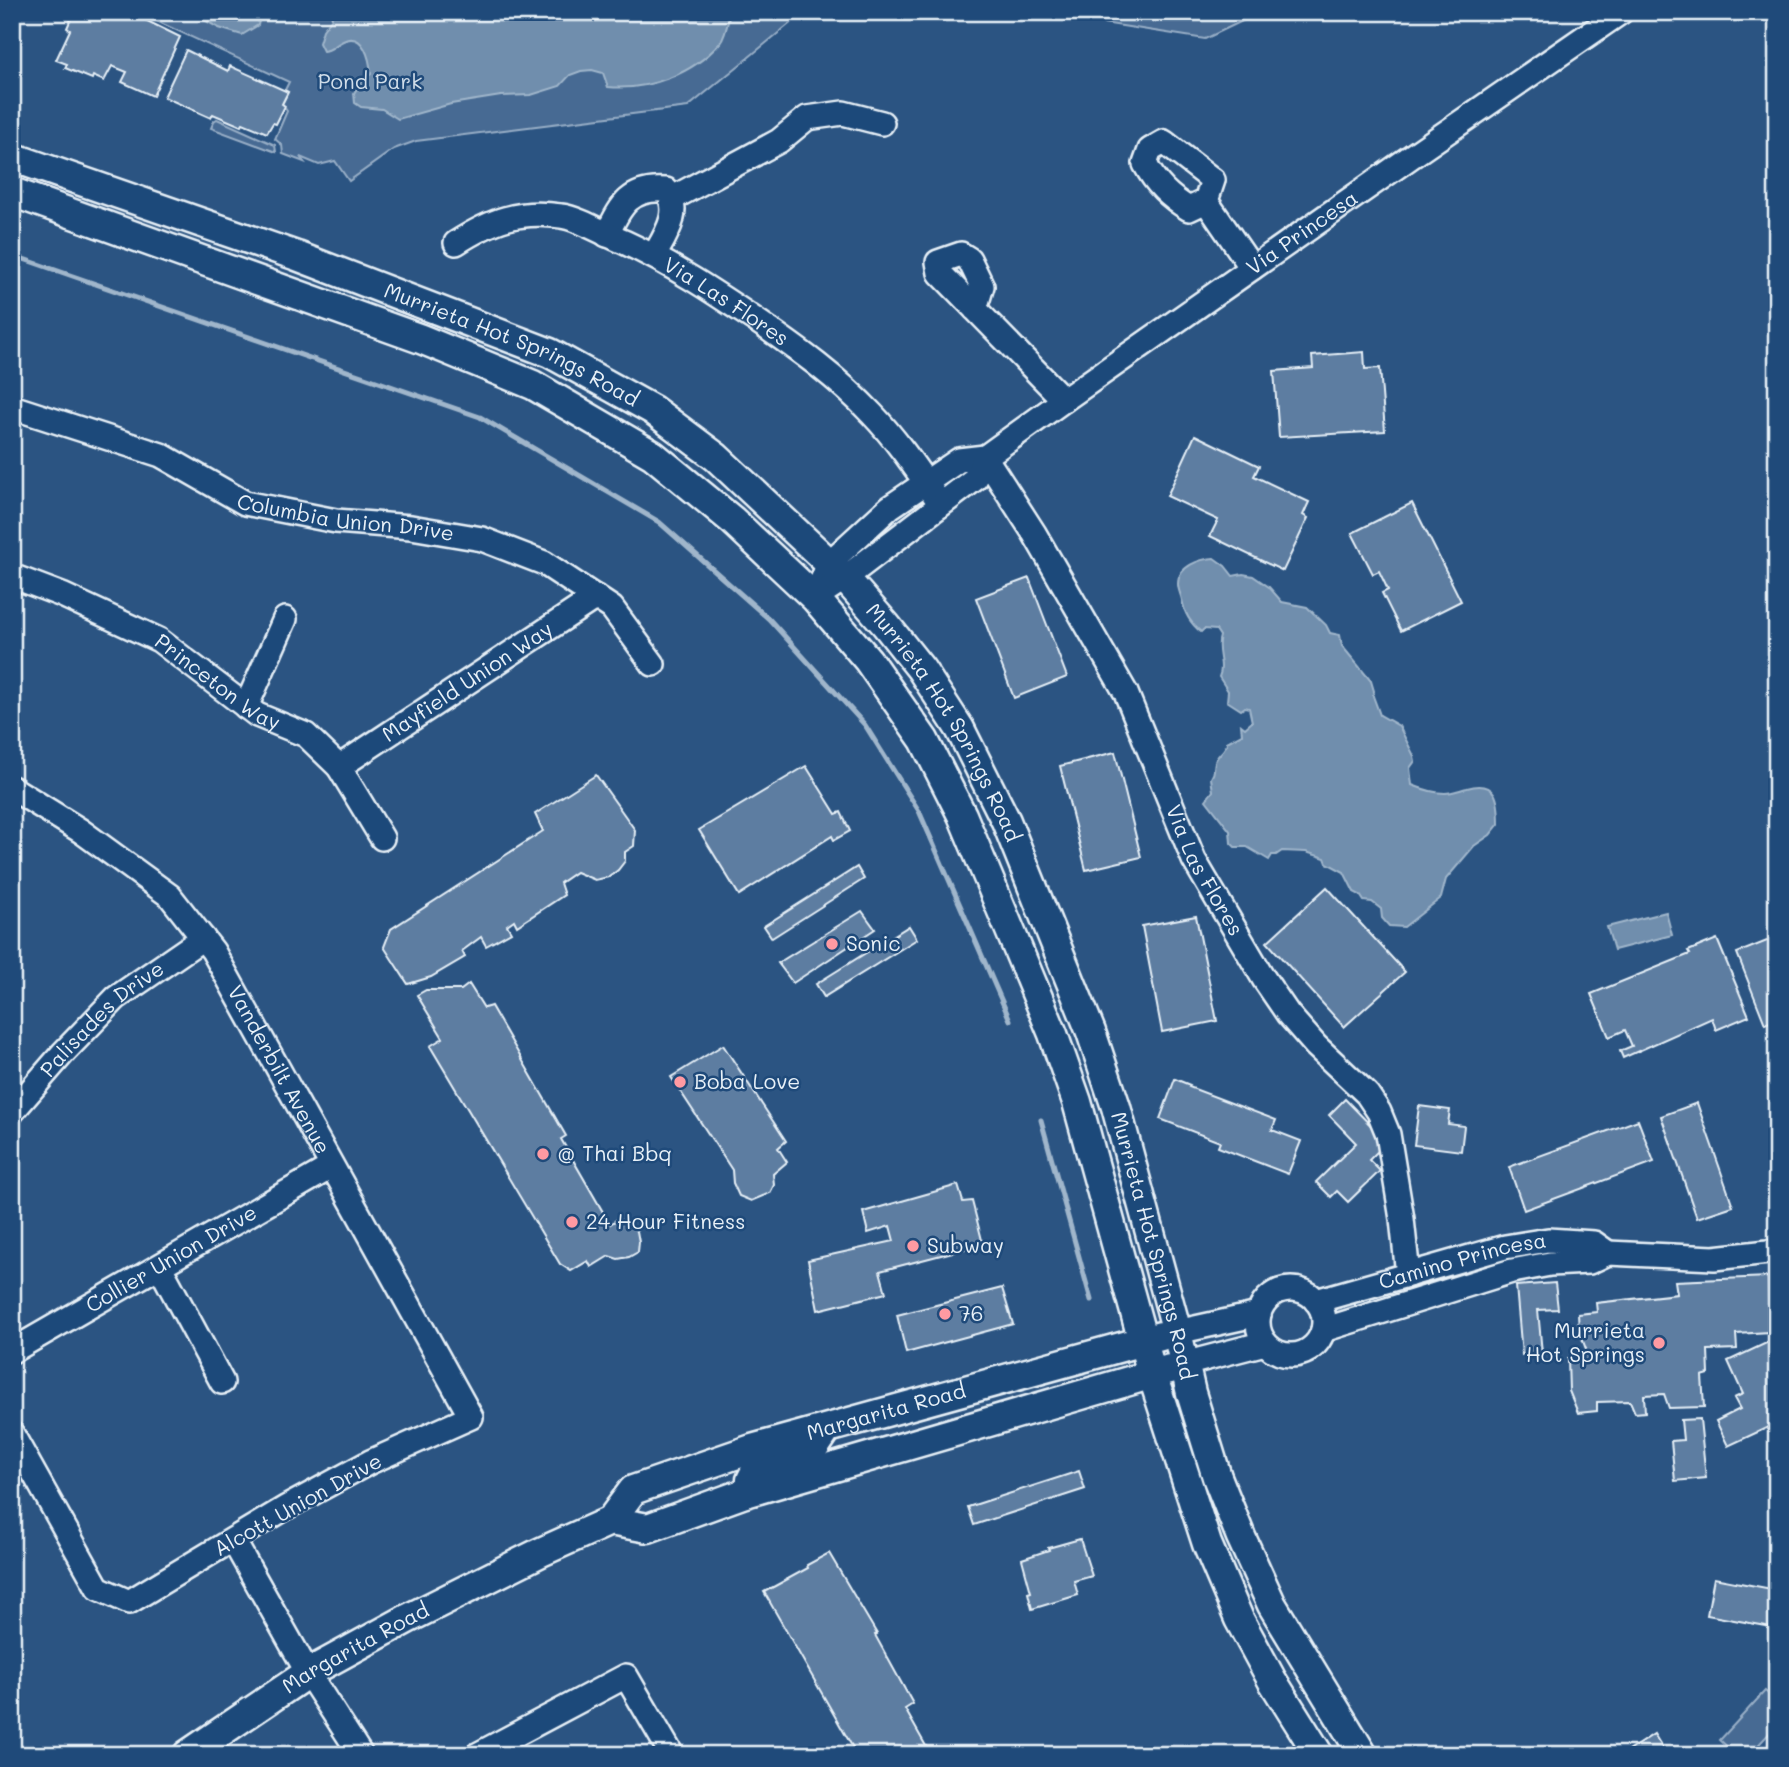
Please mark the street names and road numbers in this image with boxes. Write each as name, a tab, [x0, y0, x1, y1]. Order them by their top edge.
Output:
street label: Via Princesa	[1240, 183, 1362, 280]
street label: Via Las Flores	[659, 250, 795, 351]
street label: Murrieta Hot Springs Road	[381, 276, 644, 412]
street label: Columbia Union Drive	[232, 486, 456, 546]
street label: Murrieta Hot Springs Road	[861, 597, 1028, 845]
street label: Mayfield Union Way	[376, 615, 557, 747]
street label: Princeton Way	[150, 627, 285, 735]
street label: Via Las Flores	[1161, 800, 1250, 940]
street label: Palisades Drive	[33, 954, 169, 1082]
street label: Vanderbilt Avenue	[222, 980, 338, 1158]
street label: Murrieta Hot Springs Road	[1106, 1108, 1202, 1382]
street label: Collier Union Drive	[80, 1198, 261, 1318]
street label: Camino Princesa	[1375, 1226, 1548, 1294]
street label: Margarita Road	[803, 1376, 968, 1445]
street label: Alcott Union Drive	[208, 1446, 386, 1561]
street label: Margarita Road	[276, 1595, 433, 1699]

